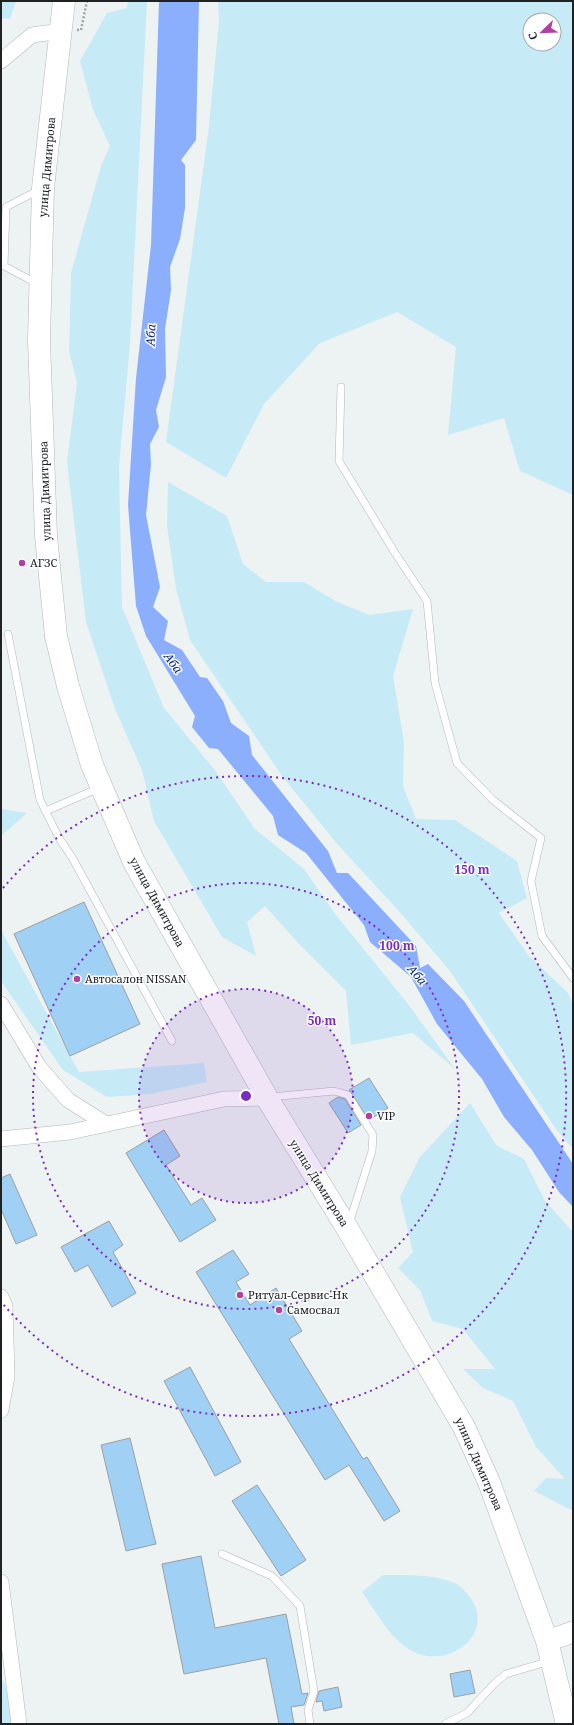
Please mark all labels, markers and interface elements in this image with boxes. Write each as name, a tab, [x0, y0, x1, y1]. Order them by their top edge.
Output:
north arrow	[522, 12, 562, 52]
text: С	[524, 30, 541, 42]
street label: улица Димитрова	[35, 116, 58, 218]
water label: Аба	[141, 323, 160, 347]
street label: улица Димитрова	[35, 441, 54, 541]
place label: АГЗС	[30, 555, 58, 570]
marker: АГЗС	[17, 558, 27, 568]
water label: Аба	[159, 648, 187, 677]
street label: улица Димитрова	[127, 854, 188, 949]
text: 150 m	[454, 861, 490, 878]
text: 100 m	[379, 937, 415, 954]
water label: Аба	[403, 960, 431, 989]
place label: Автосалон NISSAN	[85, 971, 187, 986]
marker: Автосалон NISSAN	[72, 974, 82, 984]
text: 50 m	[308, 1012, 336, 1029]
centre of rings	[239, 1089, 253, 1103]
place label: VIP	[377, 1108, 395, 1123]
marker: VIP	[364, 1111, 374, 1121]
street label: улица Димитрова	[286, 1136, 352, 1229]
place label: Ритуал-Сервис-Нк	[248, 1287, 348, 1302]
marker: Ритуал-Сервис-Нк	[235, 1290, 245, 1300]
place label: Самосвал	[287, 1302, 340, 1317]
marker: Самосвал	[274, 1305, 284, 1315]
street label: улица Димитрова	[452, 1415, 507, 1513]

